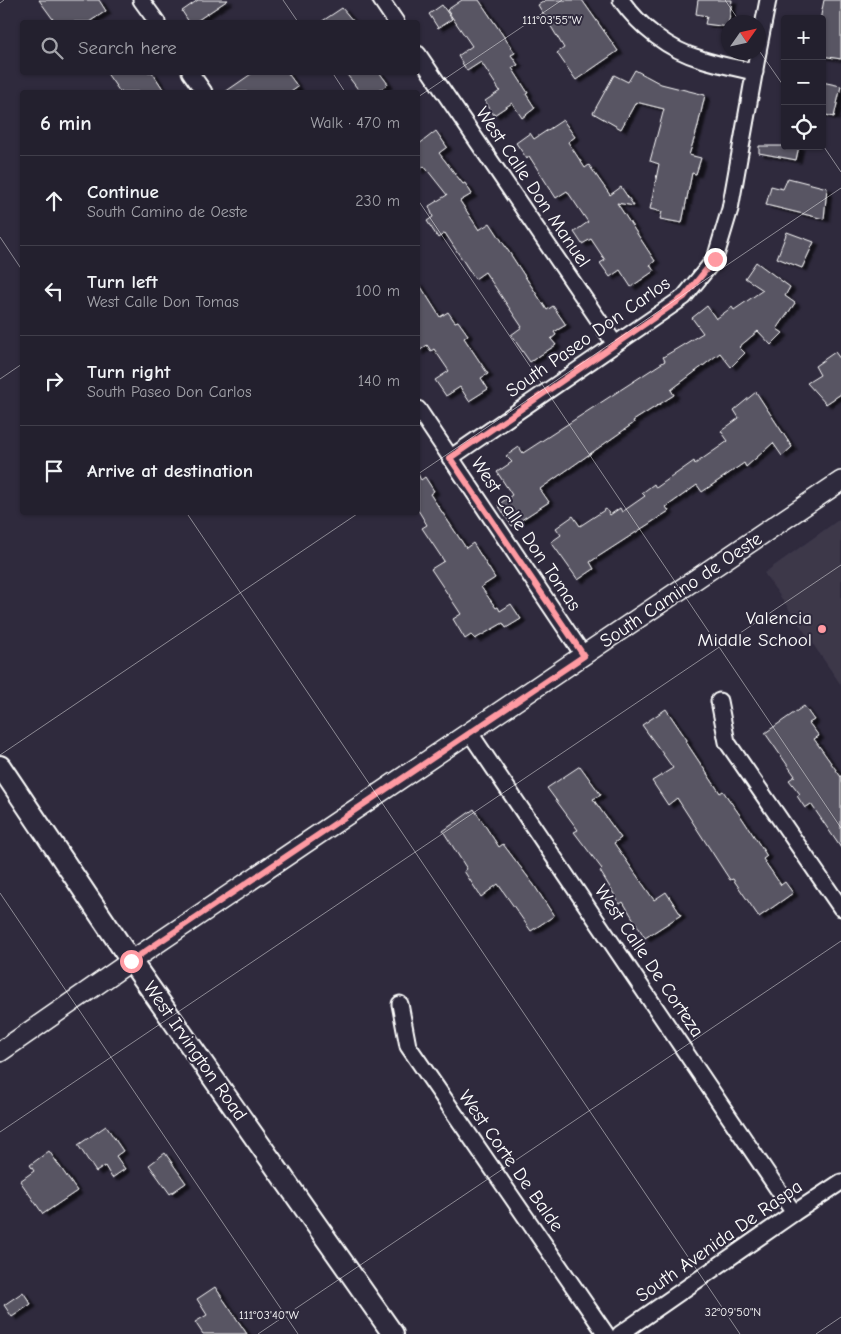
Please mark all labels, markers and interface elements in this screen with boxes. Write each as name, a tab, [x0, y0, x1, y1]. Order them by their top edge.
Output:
text: 111°03'55"W	[522, 13, 582, 27]
north arrow	[721, 15, 766, 60]
map controls	[781, 15, 826, 150]
button: +	[781, 15, 826, 60]
search box	[20, 20, 420, 75]
icon: search	[38, 34, 66, 62]
text: Search here	[78, 37, 177, 59]
button: −	[781, 60, 826, 105]
street label: West Calle Don Manuel	[471, 103, 595, 271]
button: locate	[781, 105, 826, 150]
text: 6 min	[40, 111, 92, 135]
text: Walk · 470 m	[311, 114, 400, 132]
text: Continue	[87, 181, 159, 203]
icon: ahead	[40, 187, 68, 215]
text: 230 m	[355, 192, 400, 210]
text: South Camino de Oeste	[87, 203, 248, 221]
route end	[704, 248, 727, 271]
text: Turn left	[87, 271, 158, 293]
street label: South Paseo Don Carlos	[502, 272, 674, 402]
icon: left	[40, 277, 68, 305]
text: 100 m	[356, 282, 400, 300]
text: West Calle Don Tomas	[87, 293, 239, 311]
text: Turn right	[87, 361, 171, 383]
icon: right	[40, 367, 68, 395]
text: 140 m	[358, 372, 400, 390]
text: South Paseo Don Carlos	[87, 383, 252, 401]
street label: West Calle Don Tomas	[466, 453, 586, 615]
icon: arrive	[40, 457, 68, 485]
text: Arrive at destination	[87, 460, 253, 482]
street label: South Camino de Oeste	[596, 528, 766, 652]
place label: Valencia Middle School	[698, 607, 812, 651]
marker: Valencia Middle School	[816, 623, 828, 635]
street label: West Calle De Corteza	[590, 881, 708, 1041]
route start	[120, 950, 143, 973]
street label: West Irvington Road	[139, 977, 251, 1125]
street label: West Corte De Balde	[454, 1086, 568, 1236]
street label: South Avenida De Raspa	[632, 1175, 806, 1307]
text: 32°09'50"N	[705, 1305, 761, 1319]
text: 111°03'40"W	[239, 1308, 299, 1322]

